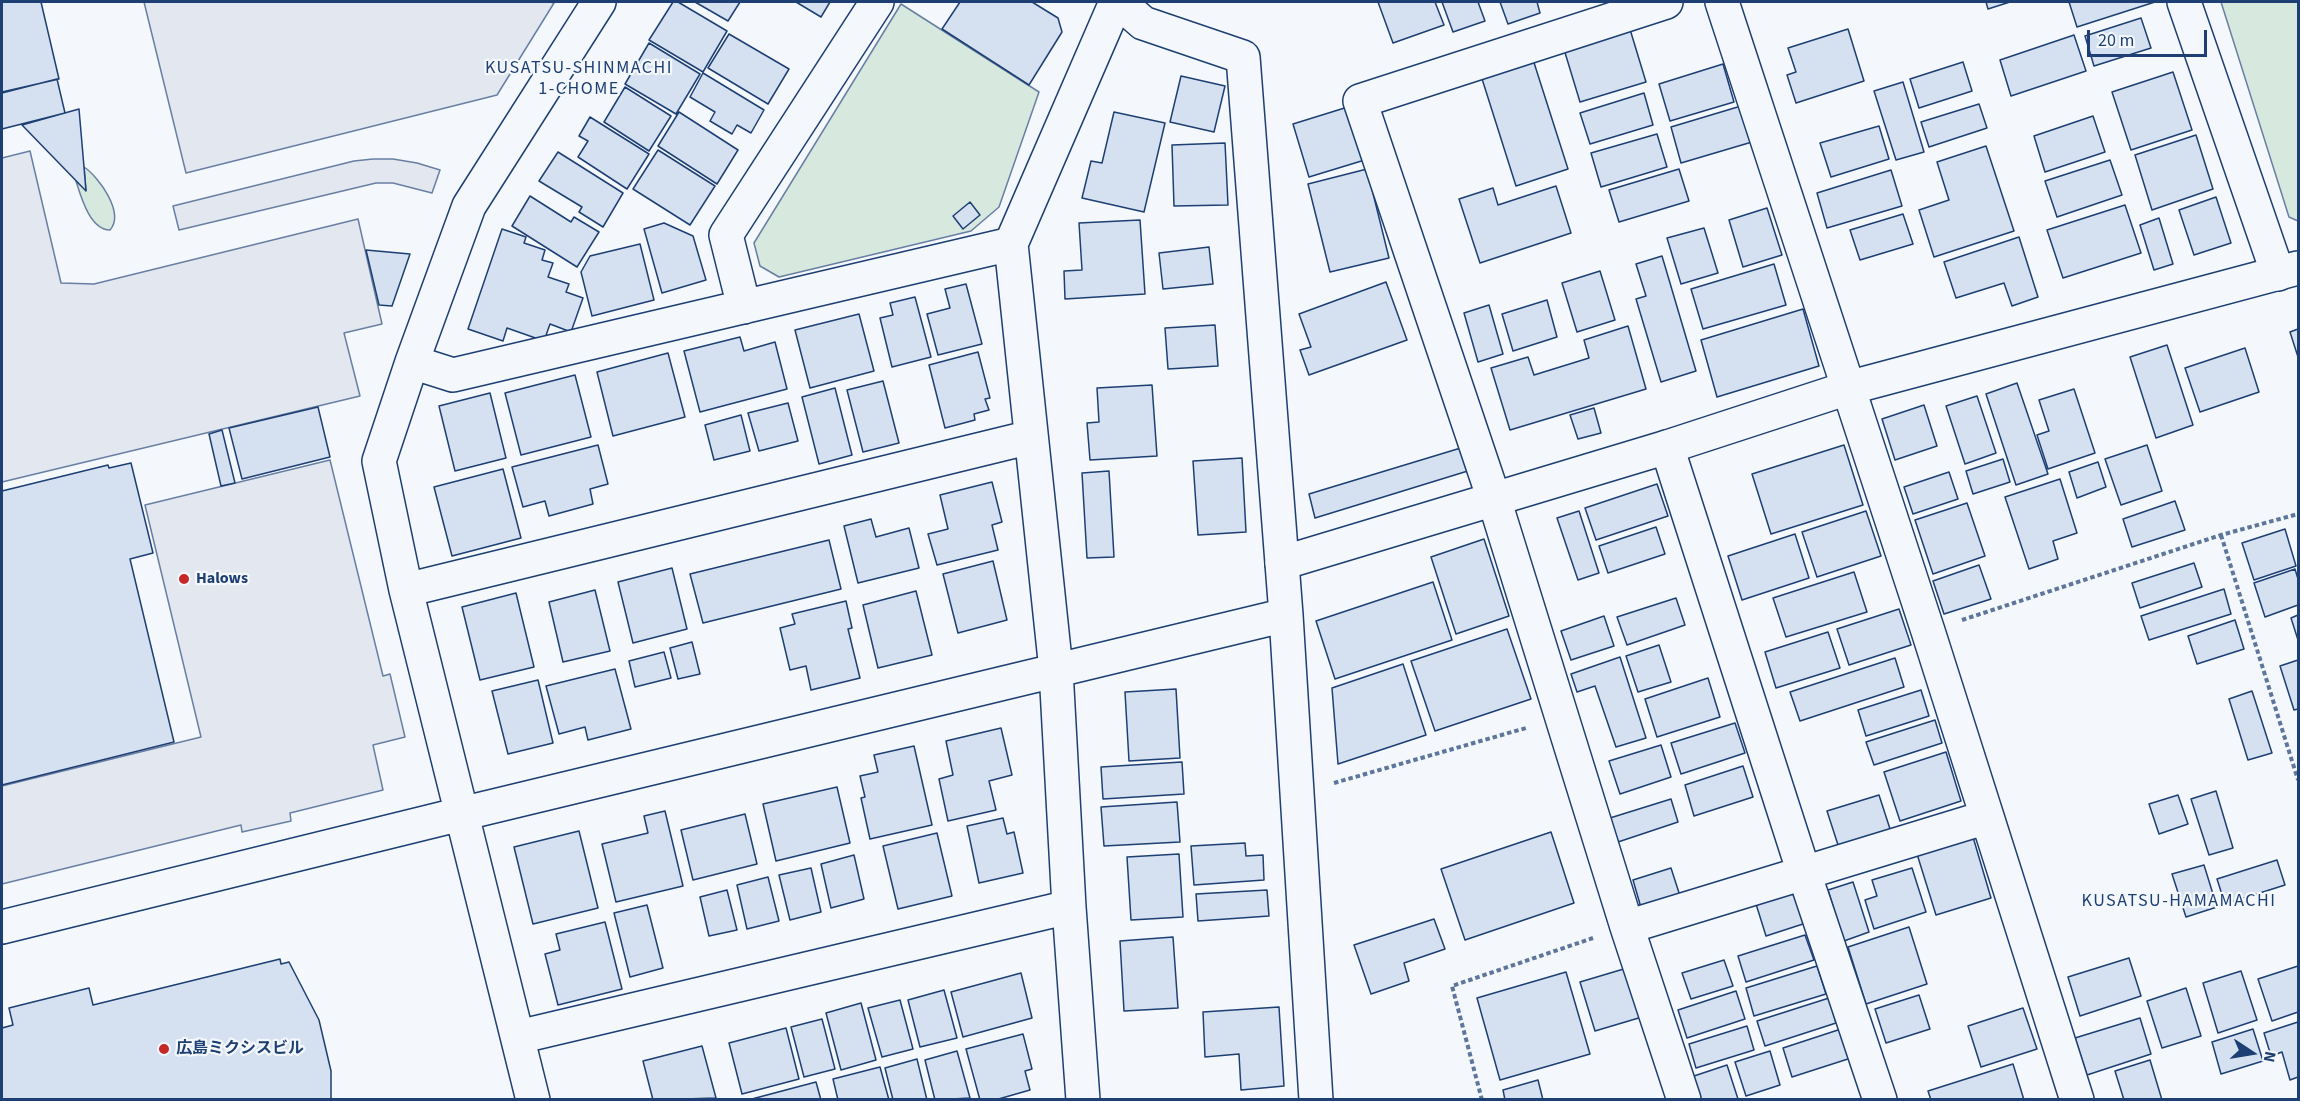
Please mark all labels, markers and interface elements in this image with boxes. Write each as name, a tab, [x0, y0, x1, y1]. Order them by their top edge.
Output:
scale bar	[2090, 18, 2210, 56]
text: 20 m	[2098, 28, 2134, 53]
district label: KUSATSU-SHINMACHI 1-CHOME	[485, 58, 673, 100]
place label: Halows	[196, 569, 248, 589]
marker: Halows	[177, 572, 191, 586]
district label: KUSATSU-HAMAMACHI	[2081, 891, 2277, 913]
north arrow	[2222, 1023, 2282, 1083]
place label: 広島ミクシスビル	[176, 1039, 304, 1059]
marker: 広島ミクシスビル	[157, 1042, 171, 1056]
text: N	[2258, 1049, 2281, 1064]

